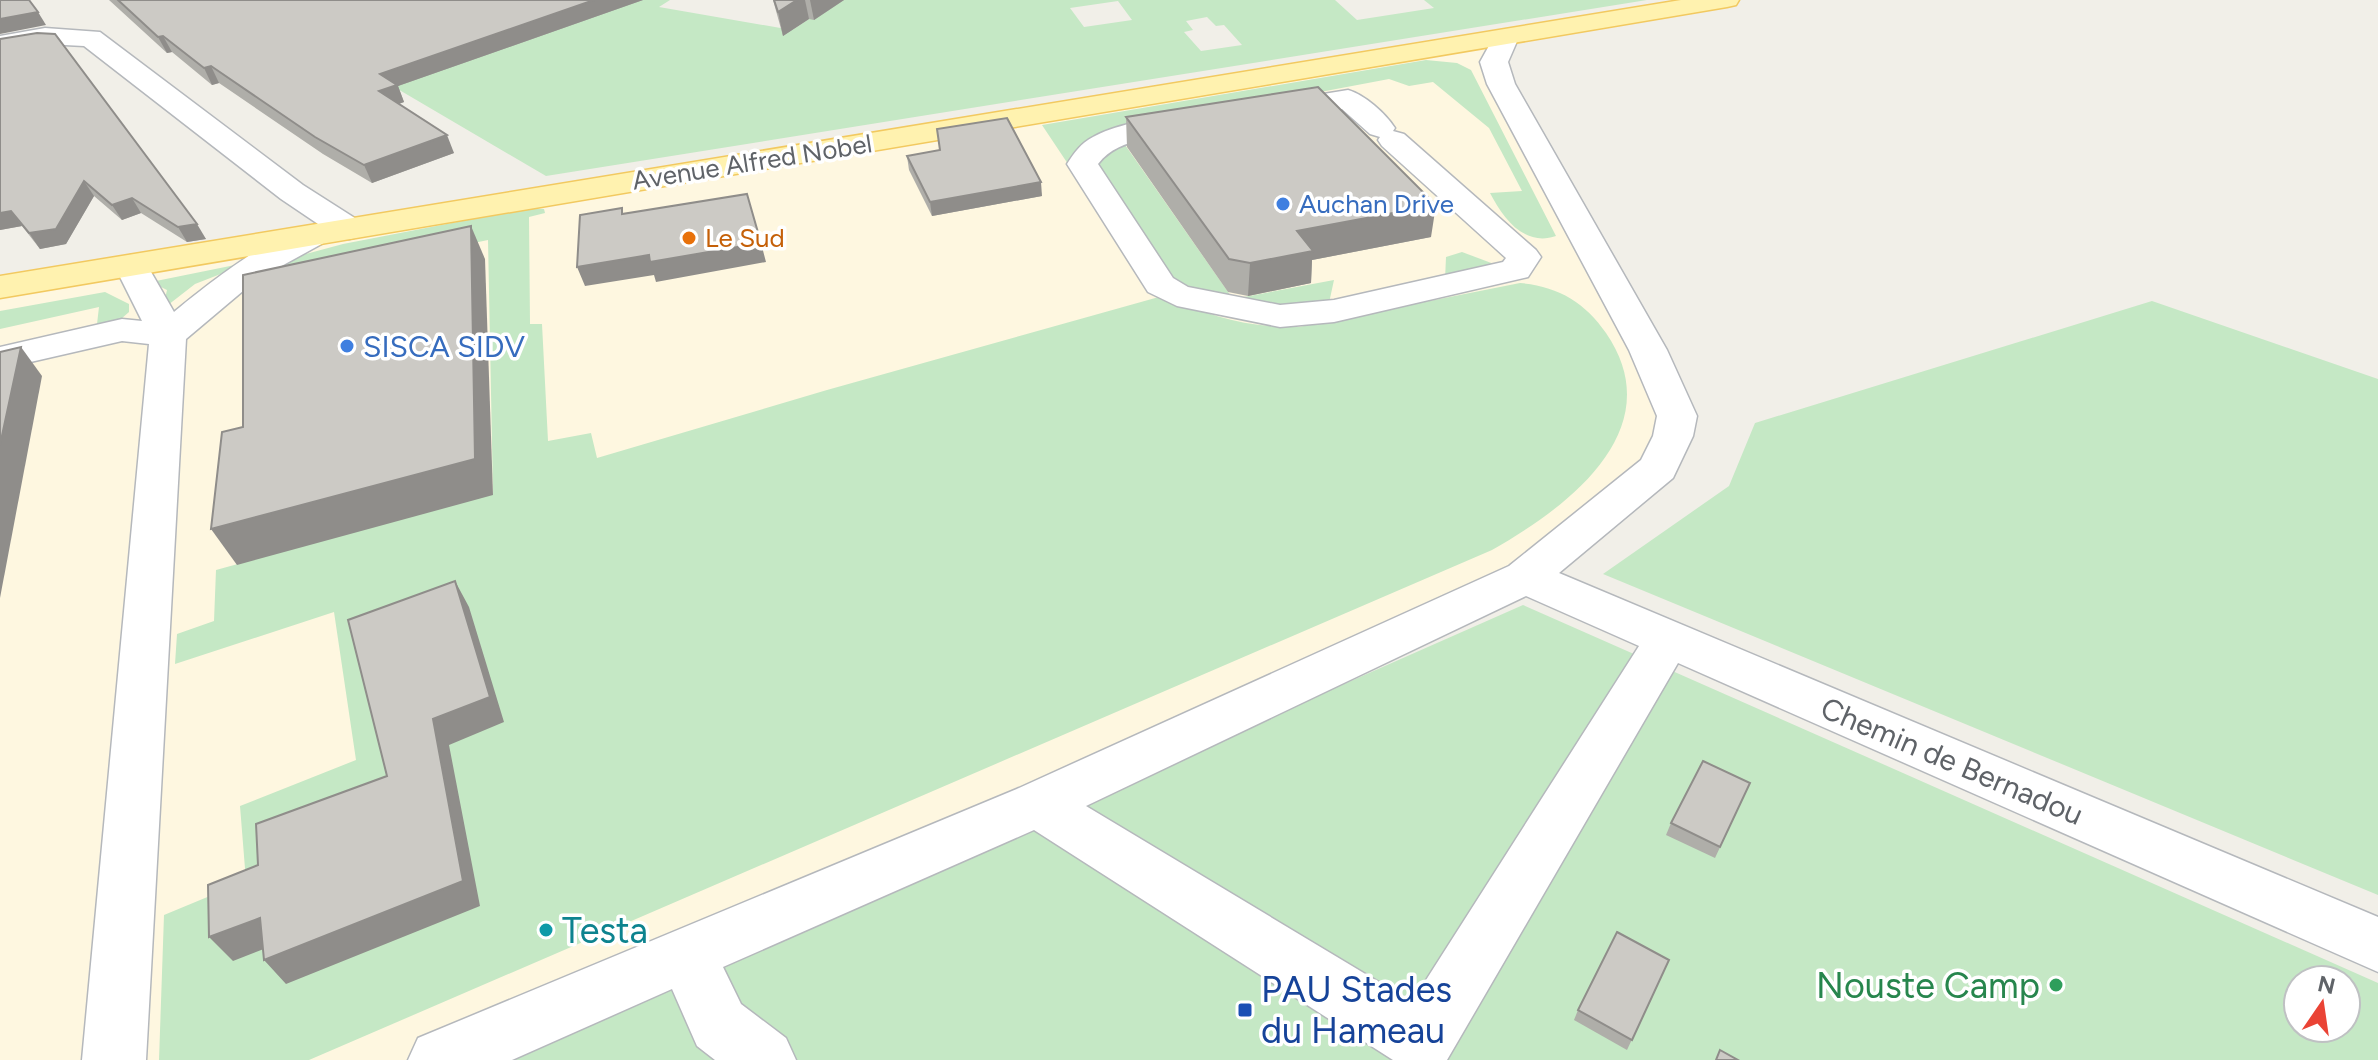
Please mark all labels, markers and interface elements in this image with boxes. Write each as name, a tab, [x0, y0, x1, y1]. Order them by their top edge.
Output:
street label: Avenue Alfred Nobel	[630, 127, 874, 197]
place label: Auchan Drive	[1299, 188, 1454, 220]
marker: Auchan Drive	[1274, 195, 1292, 213]
place label: Le Sud	[705, 222, 785, 254]
marker: Le Sud	[680, 229, 698, 247]
place label: SISCA SIDV	[363, 328, 525, 365]
marker: SISCA SIDV	[338, 337, 356, 355]
street label: Chemin de Bernadou	[1815, 689, 2089, 833]
place label: Testa	[562, 909, 648, 952]
marker: Testa	[537, 921, 555, 939]
place label: Nouste Camp	[1816, 964, 2040, 1007]
north arrow	[2282, 964, 2362, 1044]
place label: PAU Stades du Hameau	[1261, 968, 1452, 1052]
text: N	[2315, 970, 2338, 1000]
marker: Nouste Camp	[2047, 976, 2065, 994]
marker: PAU Stades du Hameau	[1236, 1001, 1254, 1019]

